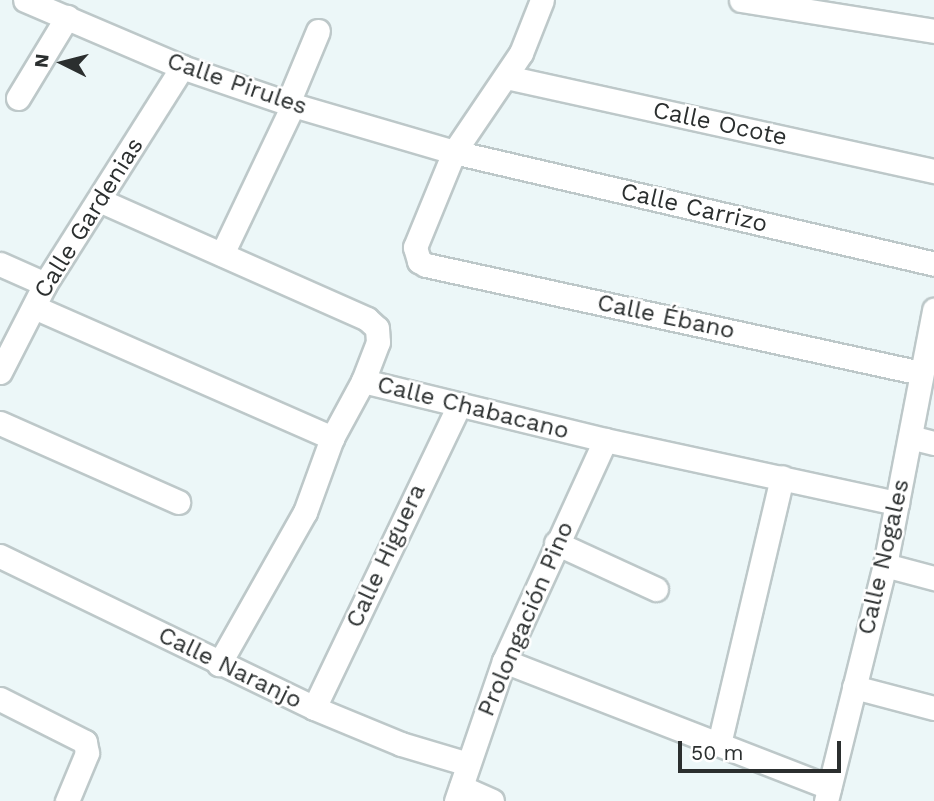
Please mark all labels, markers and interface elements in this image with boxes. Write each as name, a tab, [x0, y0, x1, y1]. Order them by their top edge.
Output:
north arrow	[28, 28, 98, 98]
street label: Calle Pirules	[163, 47, 311, 121]
text: N	[29, 53, 54, 69]
street label: Calle Ocote	[650, 96, 790, 152]
street label: Calle Gardenias	[28, 133, 150, 303]
street label: Calle Carrizo	[618, 177, 770, 239]
street label: Calle Ébano	[595, 288, 737, 346]
street label: Calle Chabacano	[374, 370, 572, 446]
street label: Calle Nogales	[852, 476, 916, 638]
street label: Calle Higuera	[340, 480, 432, 632]
street label: Prolongación Pino	[472, 517, 580, 721]
street label: Calle Naranjo	[153, 621, 307, 715]
scale bar	[682, 728, 845, 772]
text: 50 m	[691, 740, 743, 765]

